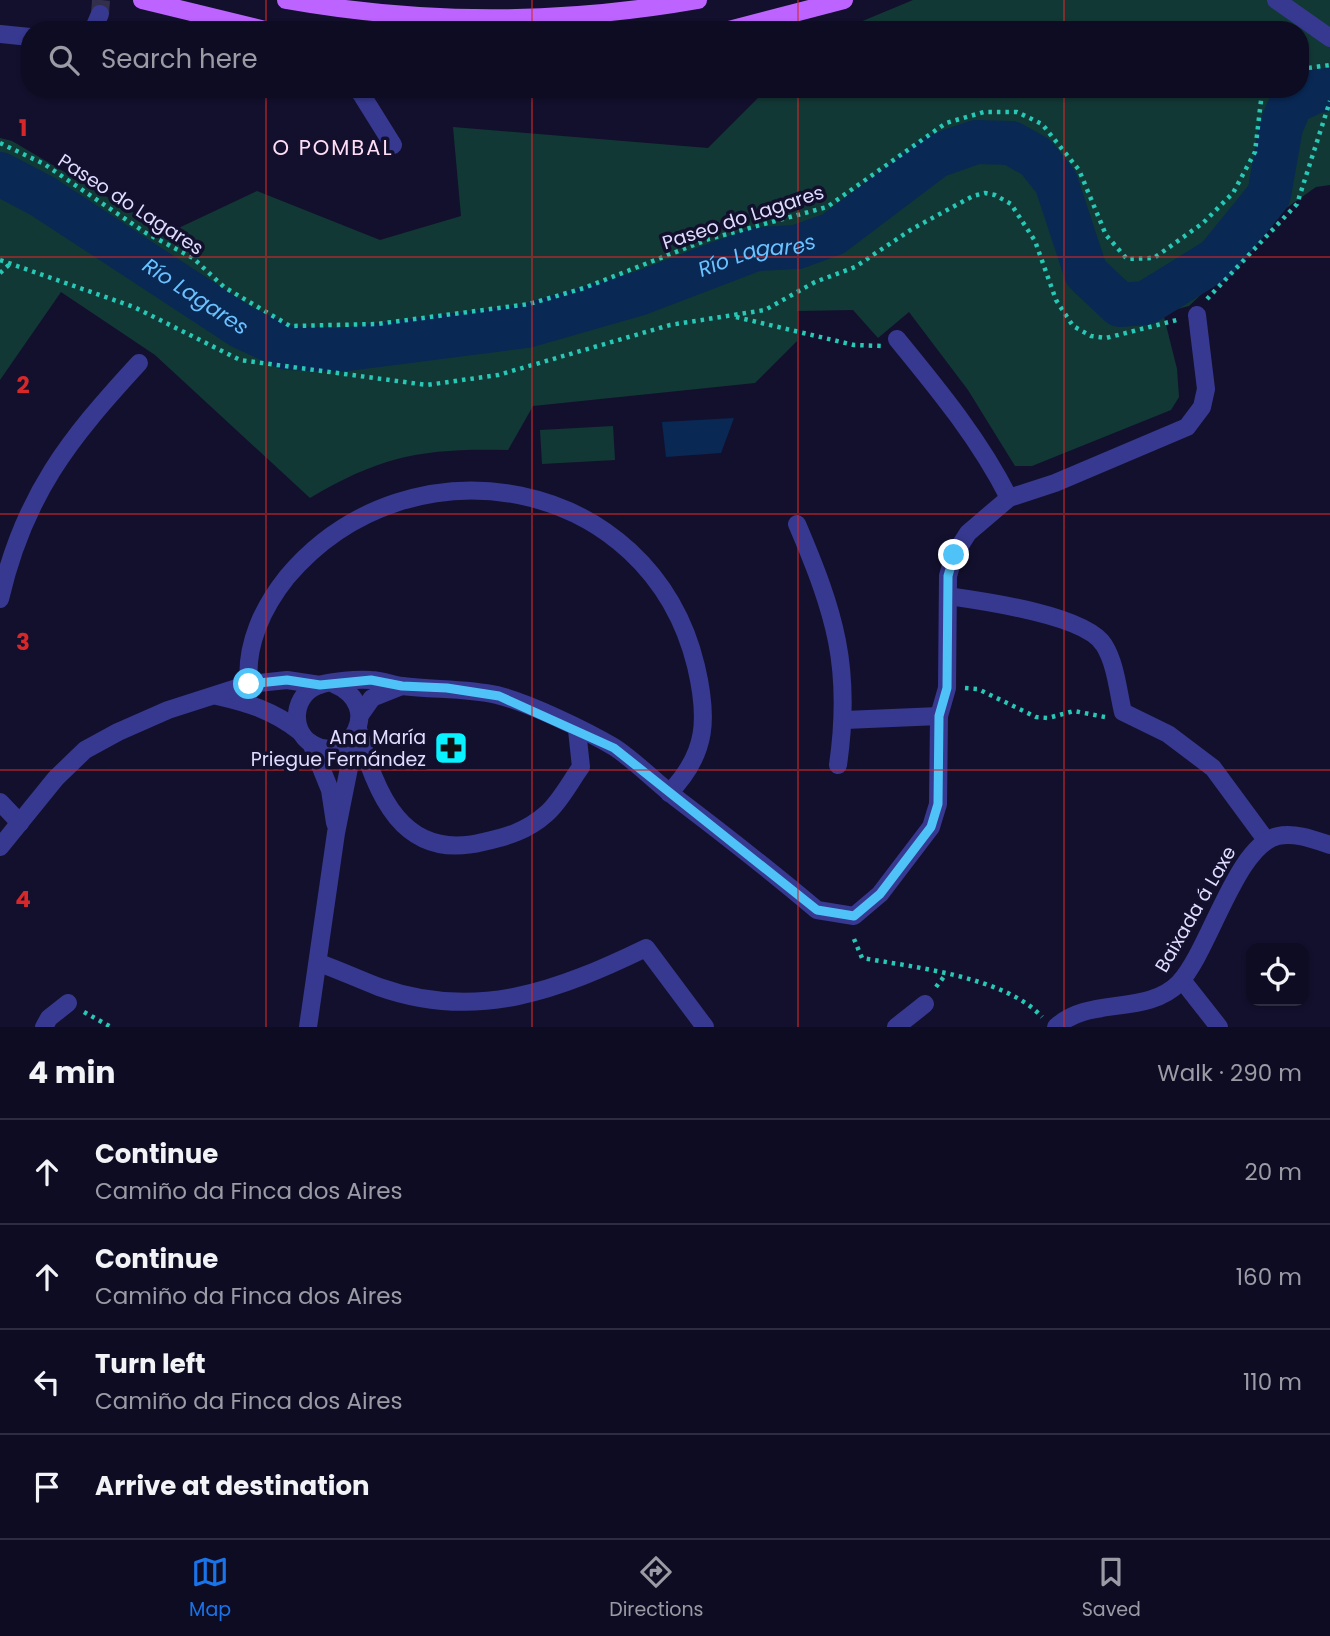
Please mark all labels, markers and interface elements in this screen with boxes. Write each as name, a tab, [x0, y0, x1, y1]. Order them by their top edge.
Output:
search box	[21, 21, 1309, 98]
icon: search	[45, 41, 83, 79]
text: Search here	[101, 41, 258, 77]
text: 1	[19, 112, 27, 144]
district label: O POMBAL	[273, 133, 393, 162]
street label: Paseo do Lagares	[53, 147, 209, 262]
street label: Paseo do Lagares	[659, 179, 827, 256]
water label: Río Lagares	[694, 226, 820, 284]
water label: Río Lagares	[137, 251, 254, 342]
text: 2	[16, 369, 30, 401]
route end	[938, 539, 969, 570]
text: 3	[16, 626, 30, 658]
route start	[233, 668, 264, 699]
place label: Ana María Priegue Fernández	[251, 724, 426, 773]
pharmacy icon: Ana María Priegue Fernández	[432, 729, 470, 767]
street label: Baixada á Laxe	[1148, 841, 1243, 977]
text: 4	[15, 883, 31, 915]
map controls	[1246, 943, 1309, 1006]
button: locate	[1246, 943, 1309, 1006]
text: 4 min	[28, 1051, 116, 1094]
text: Walk · 290 m	[1157, 1057, 1302, 1089]
text: Continue	[95, 1136, 218, 1172]
icon: ahead	[28, 1153, 66, 1191]
text: 20 m	[1244, 1156, 1302, 1188]
text: Camiño da Finca dos Aires	[95, 1175, 403, 1207]
text: Continue	[95, 1241, 218, 1277]
icon: ahead	[28, 1258, 66, 1296]
text: 160 m	[1236, 1261, 1302, 1293]
text: Camiño da Finca dos Aires	[95, 1280, 403, 1312]
text: Turn left	[95, 1346, 206, 1382]
icon: left	[28, 1363, 66, 1401]
text: 110 m	[1243, 1366, 1302, 1398]
text: Camiño da Finca dos Aires	[95, 1385, 403, 1417]
icon: arrive	[28, 1468, 66, 1506]
text: Arrive at destination	[95, 1468, 370, 1504]
tab: Map	[189, 1553, 231, 1624]
tab: Directions	[609, 1553, 704, 1624]
tab: Saved	[1082, 1553, 1141, 1624]

